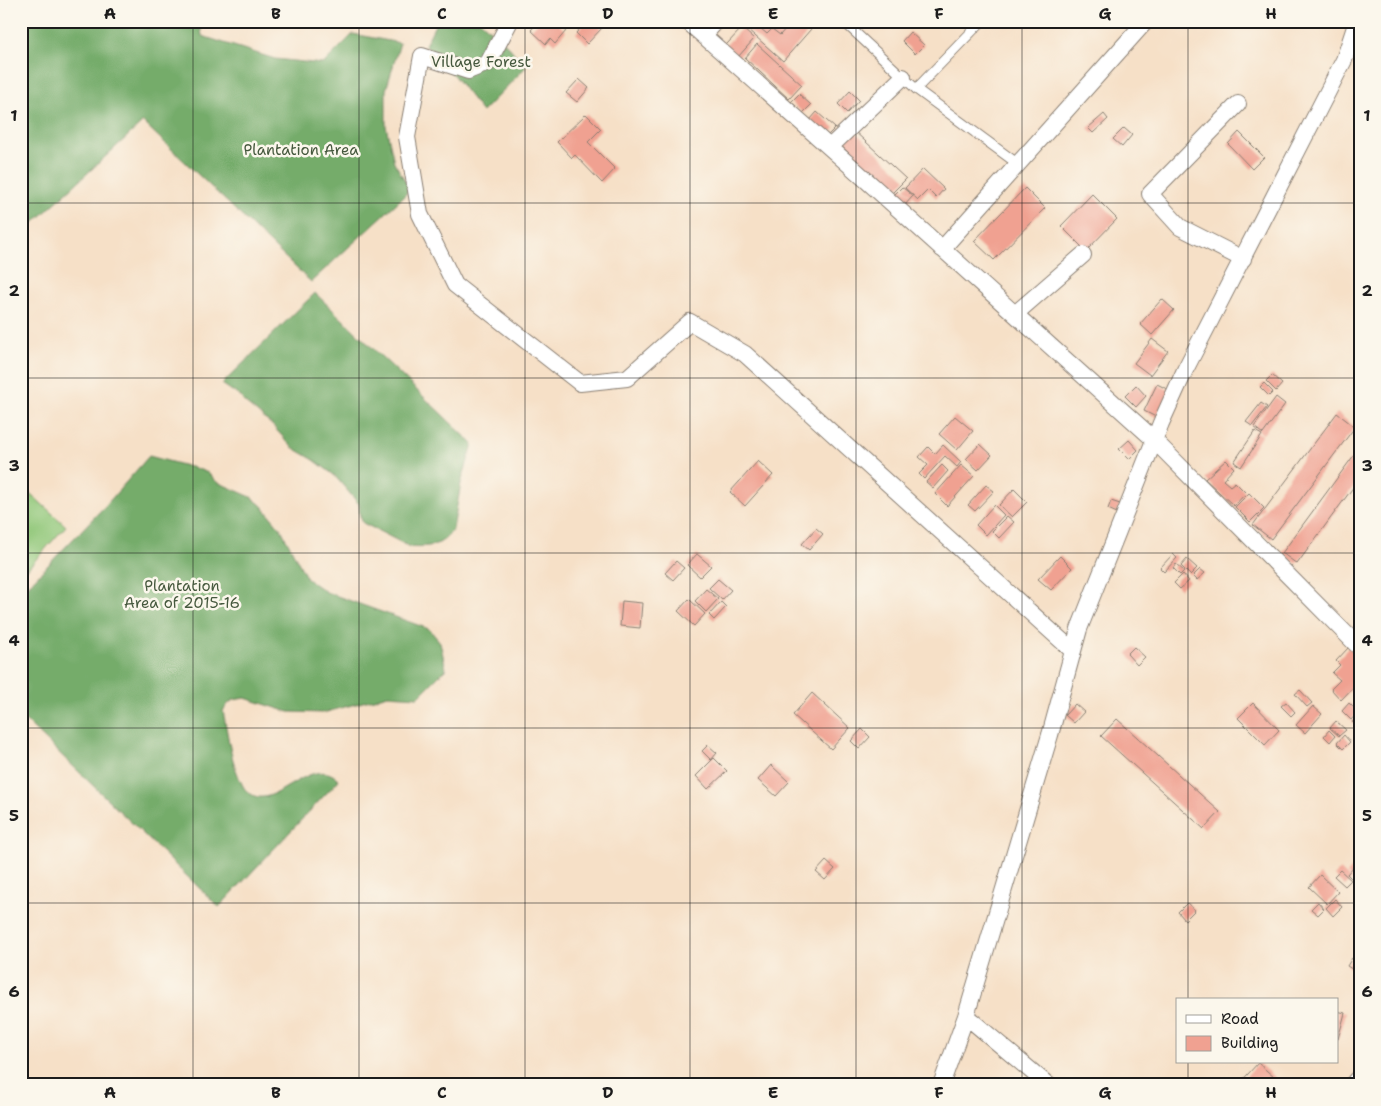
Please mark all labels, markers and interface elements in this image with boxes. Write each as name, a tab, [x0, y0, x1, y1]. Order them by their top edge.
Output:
text: A	[104, 3, 116, 24]
text: B	[271, 3, 281, 24]
text: C	[437, 3, 447, 24]
text: D	[602, 3, 614, 24]
text: E	[768, 3, 778, 24]
text: F	[934, 3, 944, 24]
text: G	[1099, 3, 1112, 24]
text: H	[1265, 3, 1277, 24]
park label: Village Forest	[431, 52, 531, 72]
text: 1	[10, 105, 18, 126]
text: 1	[1363, 105, 1371, 126]
park label: Plantation Area	[243, 140, 359, 160]
text: 2	[8, 280, 20, 301]
text: 2	[1361, 280, 1373, 301]
text: 3	[8, 455, 20, 476]
text: 3	[1361, 455, 1373, 476]
park label: Plantation Area of 2015-16	[124, 576, 240, 613]
text: 4	[8, 630, 20, 651]
text: 4	[1361, 630, 1373, 651]
text: 5	[9, 805, 19, 826]
text: 5	[1362, 805, 1372, 826]
text: 6	[8, 981, 20, 1002]
text: 6	[1361, 981, 1373, 1002]
legend	[1176, 998, 1338, 1064]
text: Road	[1221, 1009, 1259, 1029]
text: Building	[1221, 1033, 1278, 1053]
text: A	[104, 1082, 116, 1103]
text: B	[271, 1082, 281, 1103]
text: C	[437, 1082, 447, 1103]
text: D	[602, 1082, 614, 1103]
text: E	[768, 1082, 778, 1103]
text: F	[934, 1082, 944, 1103]
text: G	[1099, 1082, 1112, 1103]
text: H	[1265, 1082, 1277, 1103]

